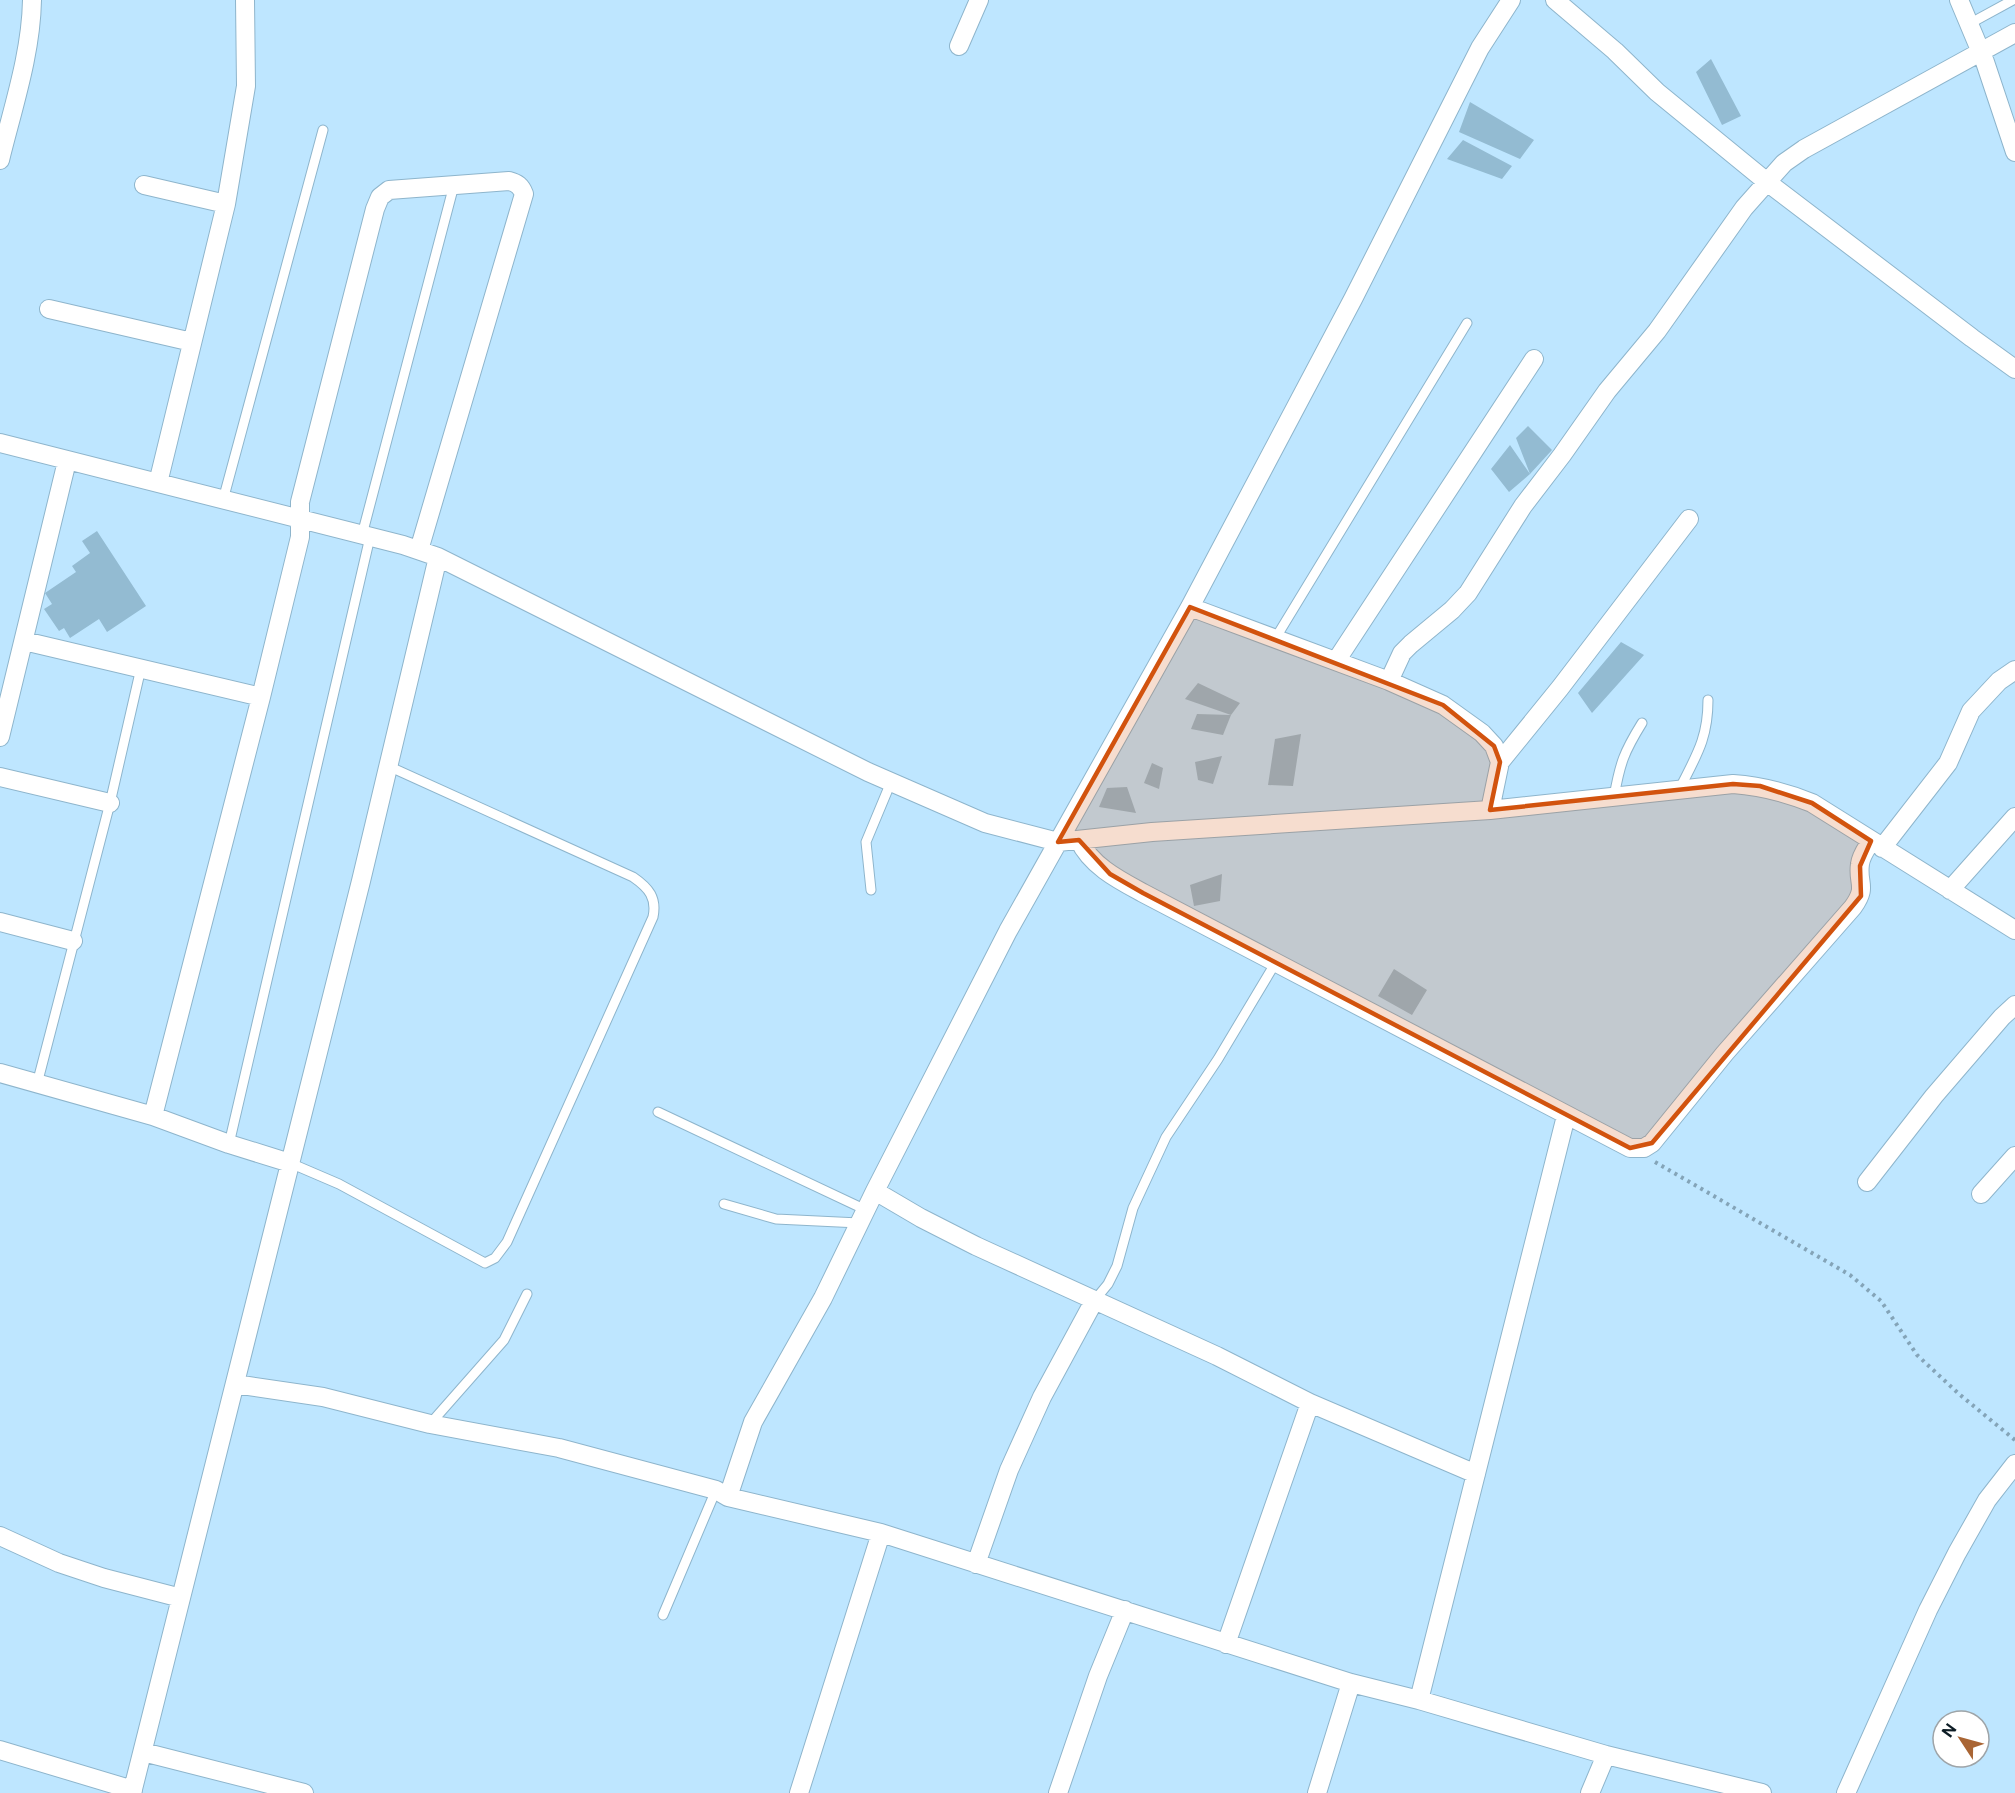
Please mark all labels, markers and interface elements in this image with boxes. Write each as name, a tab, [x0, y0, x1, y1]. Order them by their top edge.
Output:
north arrow	[1931, 1709, 1991, 1769]
text: N	[1938, 1720, 1961, 1741]

